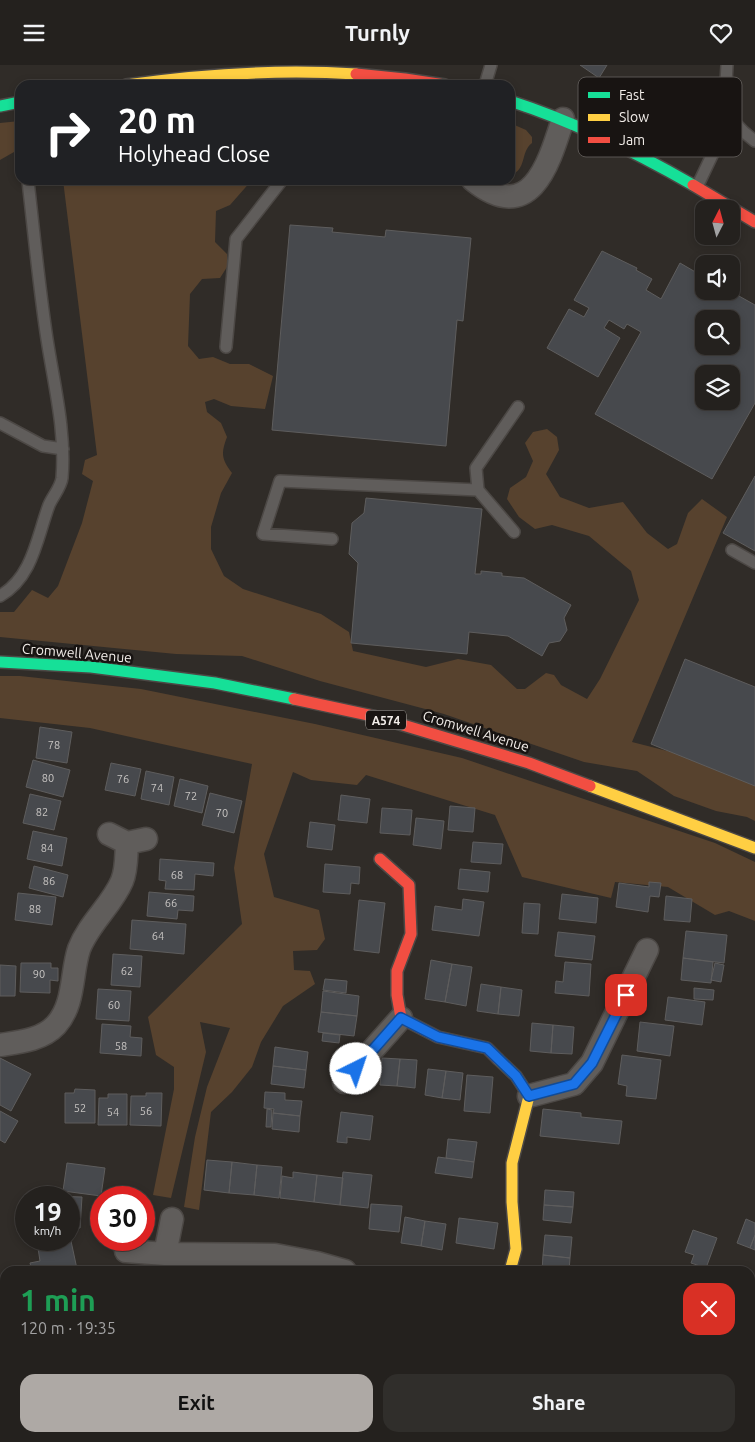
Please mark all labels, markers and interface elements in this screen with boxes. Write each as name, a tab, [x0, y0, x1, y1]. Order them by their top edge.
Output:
icon: menu	[20, 19, 48, 47]
icon: heart	[707, 19, 735, 47]
text: Turnly	[345, 20, 410, 45]
legend	[578, 77, 742, 157]
text: Fast	[619, 87, 645, 103]
icon: right	[35, 100, 100, 165]
text: 20 m	[118, 100, 196, 140]
text: Slow	[619, 109, 649, 125]
text: Jam	[619, 132, 645, 148]
text: Holyhead Close	[118, 141, 270, 166]
north arrow	[695, 200, 740, 245]
map controls	[695, 200, 740, 410]
button: sound	[695, 255, 740, 300]
button: search	[695, 310, 740, 355]
button: layers	[695, 365, 740, 410]
street label: Cromwell Avenue	[21, 640, 133, 666]
street label: Cromwell Avenue	[421, 707, 531, 755]
road number: A574	[366, 711, 406, 729]
house number: 78	[48, 739, 60, 751]
house number: 80	[42, 772, 54, 784]
house number: 76	[117, 773, 129, 785]
house number: 74	[151, 782, 163, 794]
house number: 72	[185, 790, 197, 802]
house number: 82	[36, 806, 48, 818]
house number: 70	[216, 807, 228, 819]
house number: 84	[41, 842, 53, 854]
house number: 68	[171, 869, 183, 881]
house number: 86	[43, 875, 55, 887]
house number: 66	[165, 897, 177, 909]
house number: 88	[29, 903, 41, 915]
house number: 64	[152, 930, 164, 942]
house number: 62	[121, 965, 133, 977]
house number: 90	[33, 968, 45, 980]
pin	[605, 974, 647, 1016]
icon: arrive	[612, 981, 640, 1009]
house number: 60	[108, 999, 120, 1011]
house number: 58	[115, 1040, 127, 1052]
position arrow	[329, 1042, 381, 1094]
house number: 52	[74, 1102, 86, 1114]
house number: 56	[140, 1105, 152, 1117]
house number: 54	[107, 1106, 119, 1118]
speed limit sign: 30	[90, 1186, 155, 1251]
text: 19	[33, 1198, 62, 1226]
text: km/h	[34, 1224, 61, 1237]
text: 1 min	[20, 1283, 96, 1317]
button: close	[683, 1283, 735, 1335]
text: 120 m · 19:35	[20, 1319, 116, 1337]
button: Exit	[20, 1374, 373, 1432]
button: Share	[383, 1374, 735, 1432]

